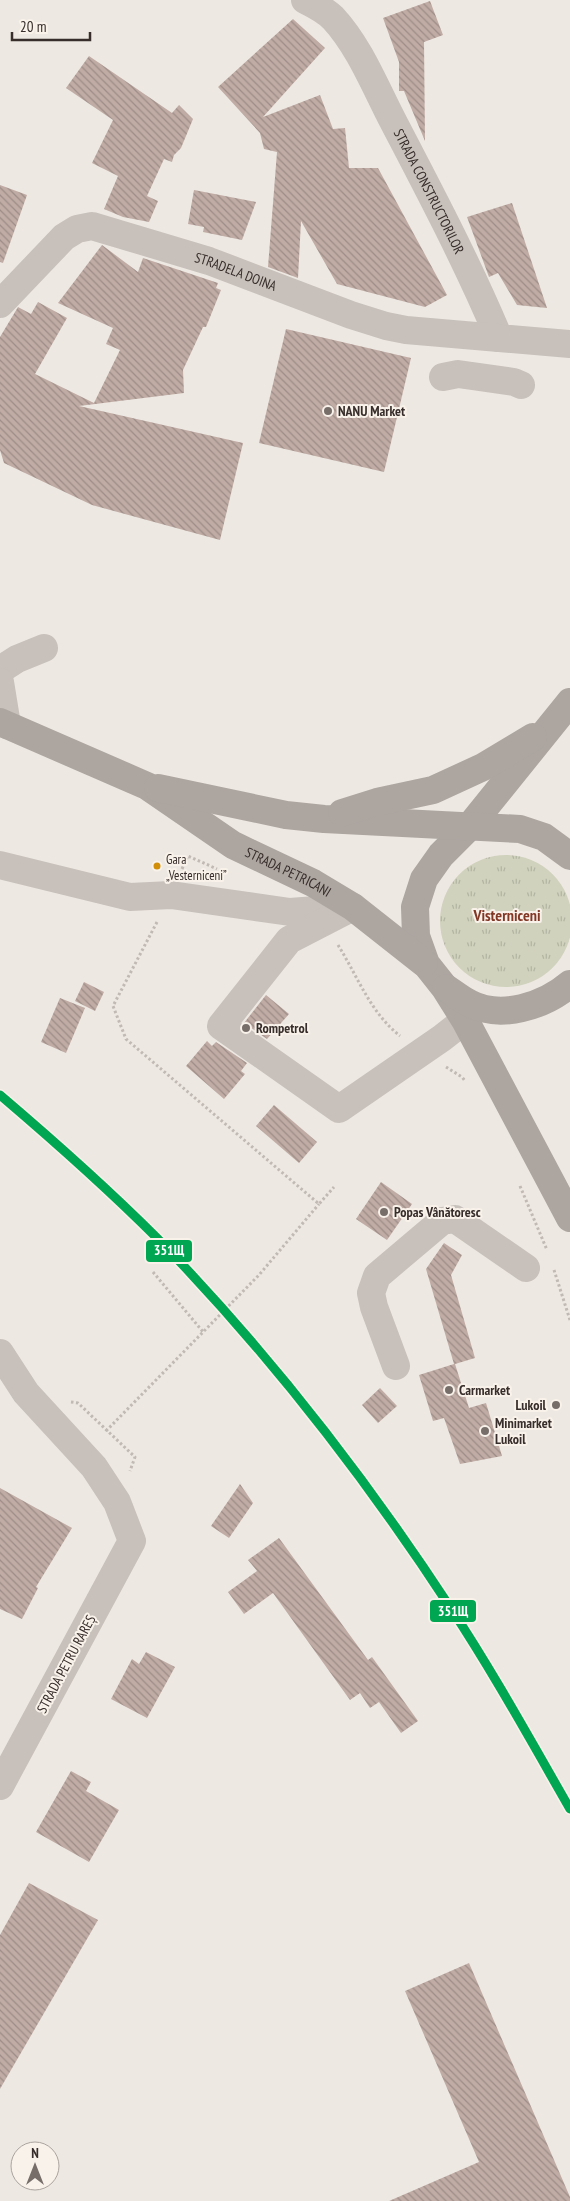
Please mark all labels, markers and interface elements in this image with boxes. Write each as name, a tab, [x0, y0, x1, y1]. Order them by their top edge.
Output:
scale bar	[12, 10, 90, 42]
text: 20 m	[20, 17, 46, 36]
street label: STRADA CONSTRUCTORILOR	[390, 126, 468, 257]
street label: STRADELA DOINA	[193, 248, 280, 295]
place label: NANU Market	[338, 402, 405, 420]
marker: NANU Market	[322, 405, 334, 417]
street label: STRADA PETRICANI	[242, 843, 334, 901]
place label: Gara „Vesterniceni”	[166, 851, 227, 884]
marker: Gara „Vesterniceni”	[152, 861, 162, 871]
district label: Visterniceni	[472, 905, 541, 925]
place label: Rompetrol	[256, 1019, 309, 1037]
marker: Rompetrol	[240, 1022, 252, 1034]
place label: Popas Vânătoresc	[394, 1203, 481, 1221]
marker: Popas Vânătoresc	[378, 1206, 390, 1218]
line badge: 351Щ	[145, 1239, 193, 1263]
text: 351Щ	[154, 1241, 185, 1259]
place label: Carmarket	[459, 1381, 510, 1399]
marker: Carmarket	[443, 1384, 455, 1396]
place label: Lukoil	[515, 1396, 547, 1414]
marker: Lukoil	[550, 1399, 562, 1411]
place label: Minimarket Lukoil	[495, 1414, 552, 1448]
marker: Minimarket Lukoil	[479, 1425, 491, 1437]
line badge: 351Щ	[429, 1599, 477, 1623]
text: 351Щ	[438, 1602, 469, 1620]
street label: STRADA PETRU RAREȘ	[33, 1612, 99, 1716]
north arrow	[10, 2141, 60, 2191]
text: N	[31, 2144, 39, 2162]

